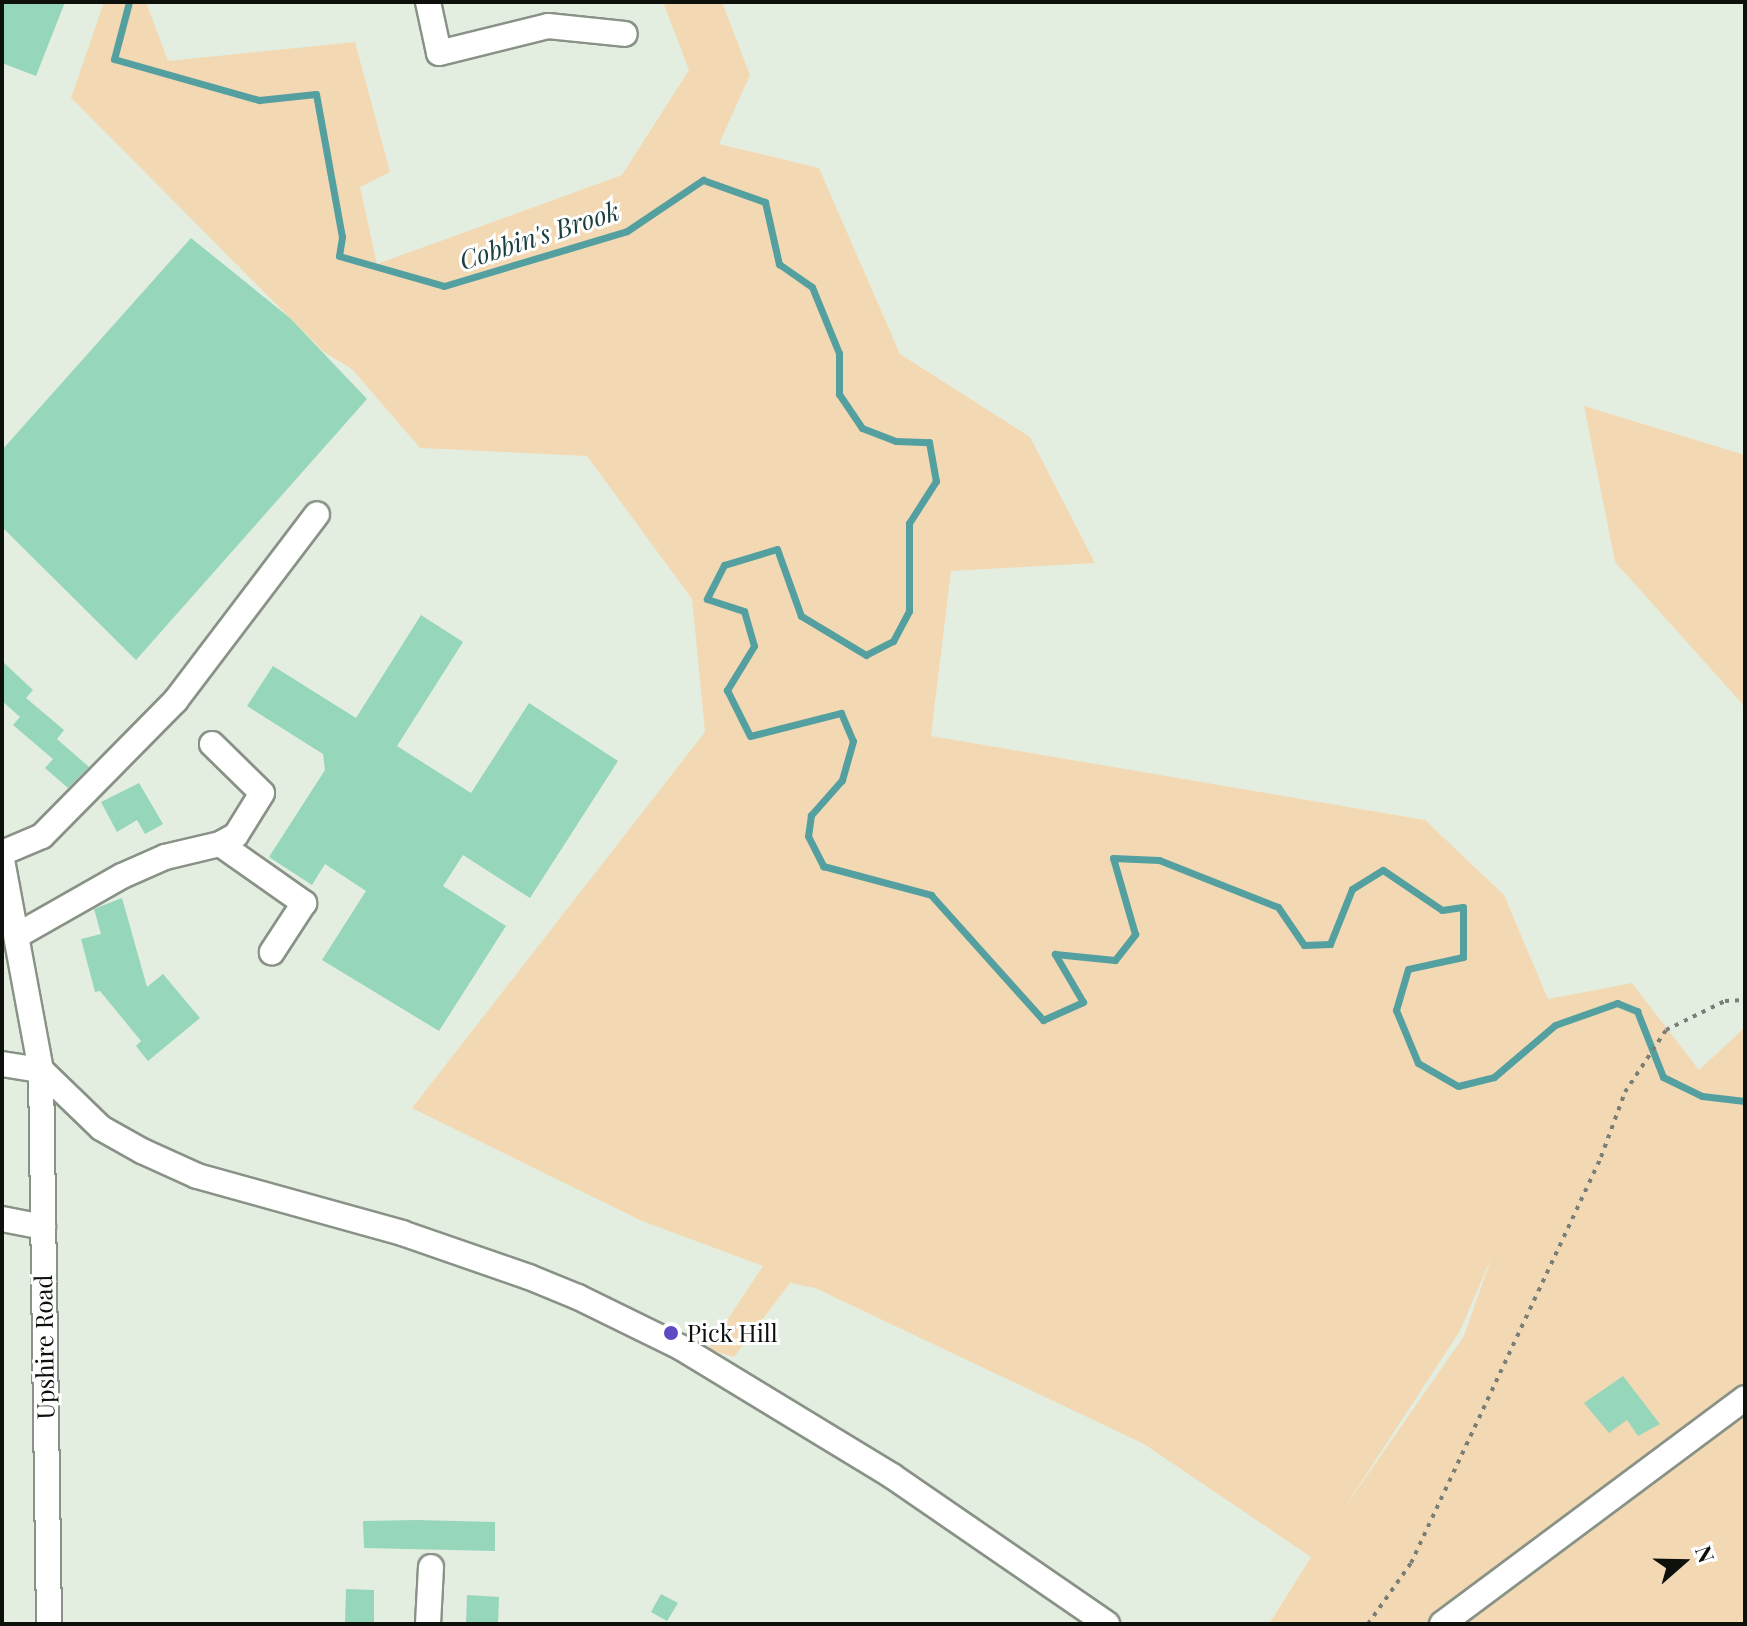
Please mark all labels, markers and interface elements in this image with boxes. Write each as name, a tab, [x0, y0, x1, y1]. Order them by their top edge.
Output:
water label: Cobbin's Brook	[455, 194, 623, 276]
street label: Upshire Road	[28, 1274, 60, 1420]
place label: Pick Hill	[687, 1319, 778, 1347]
marker: Pick Hill	[662, 1324, 680, 1342]
north arrow	[1643, 1522, 1723, 1602]
text: N	[1689, 1541, 1722, 1566]

